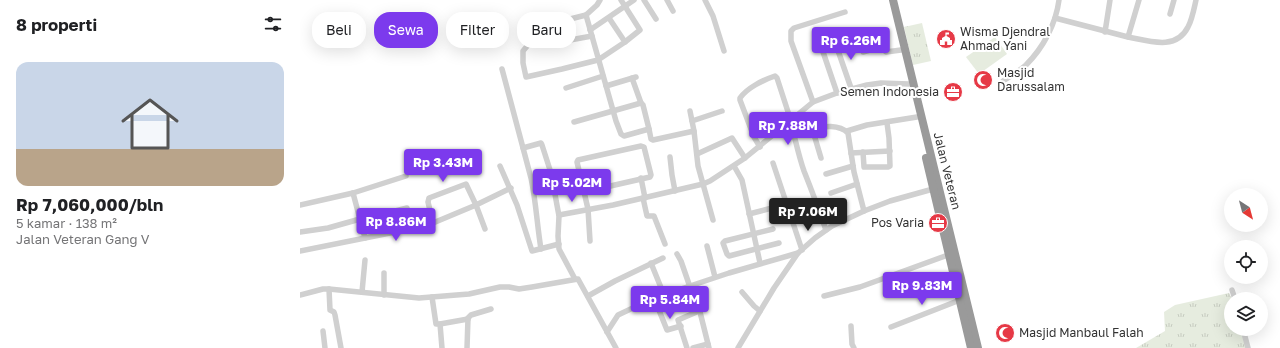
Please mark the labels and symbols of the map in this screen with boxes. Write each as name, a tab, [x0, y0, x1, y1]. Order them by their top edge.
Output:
place label: Wisma Djendral Ahmad Yani	[960, 24, 1050, 53]
pin: Rp 6.26M	[810, 27, 892, 61]
public building icon: Wisma Djendral Ahmad Yani	[935, 28, 957, 50]
place label: Masjid Darussalam	[997, 65, 1065, 94]
mosque icon: Masjid Darussalam	[972, 69, 994, 91]
office icon: Semen Indonesia	[942, 81, 964, 103]
place label: Semen Indonesia	[840, 84, 939, 99]
pin: Rp 7.88M	[747, 112, 829, 146]
street label: Jalan Veteran	[931, 131, 964, 211]
pin: Rp 3.43M	[402, 149, 484, 183]
pin: Rp 5.02M	[531, 169, 613, 203]
north arrow	[1224, 188, 1268, 232]
pin: Rp 7.06M	[767, 198, 849, 232]
pin: Rp 8.86M	[355, 208, 437, 242]
office icon: Pos Varia	[927, 212, 949, 234]
place label: Pos Varia	[871, 215, 924, 230]
pin: Rp 9.83M	[881, 272, 963, 306]
pin: Rp 5.84M	[629, 286, 711, 320]
mosque icon: Masjid Manbaul Falah	[994, 322, 1016, 344]
place label: Masjid Manbaul Falah	[1019, 325, 1144, 340]

